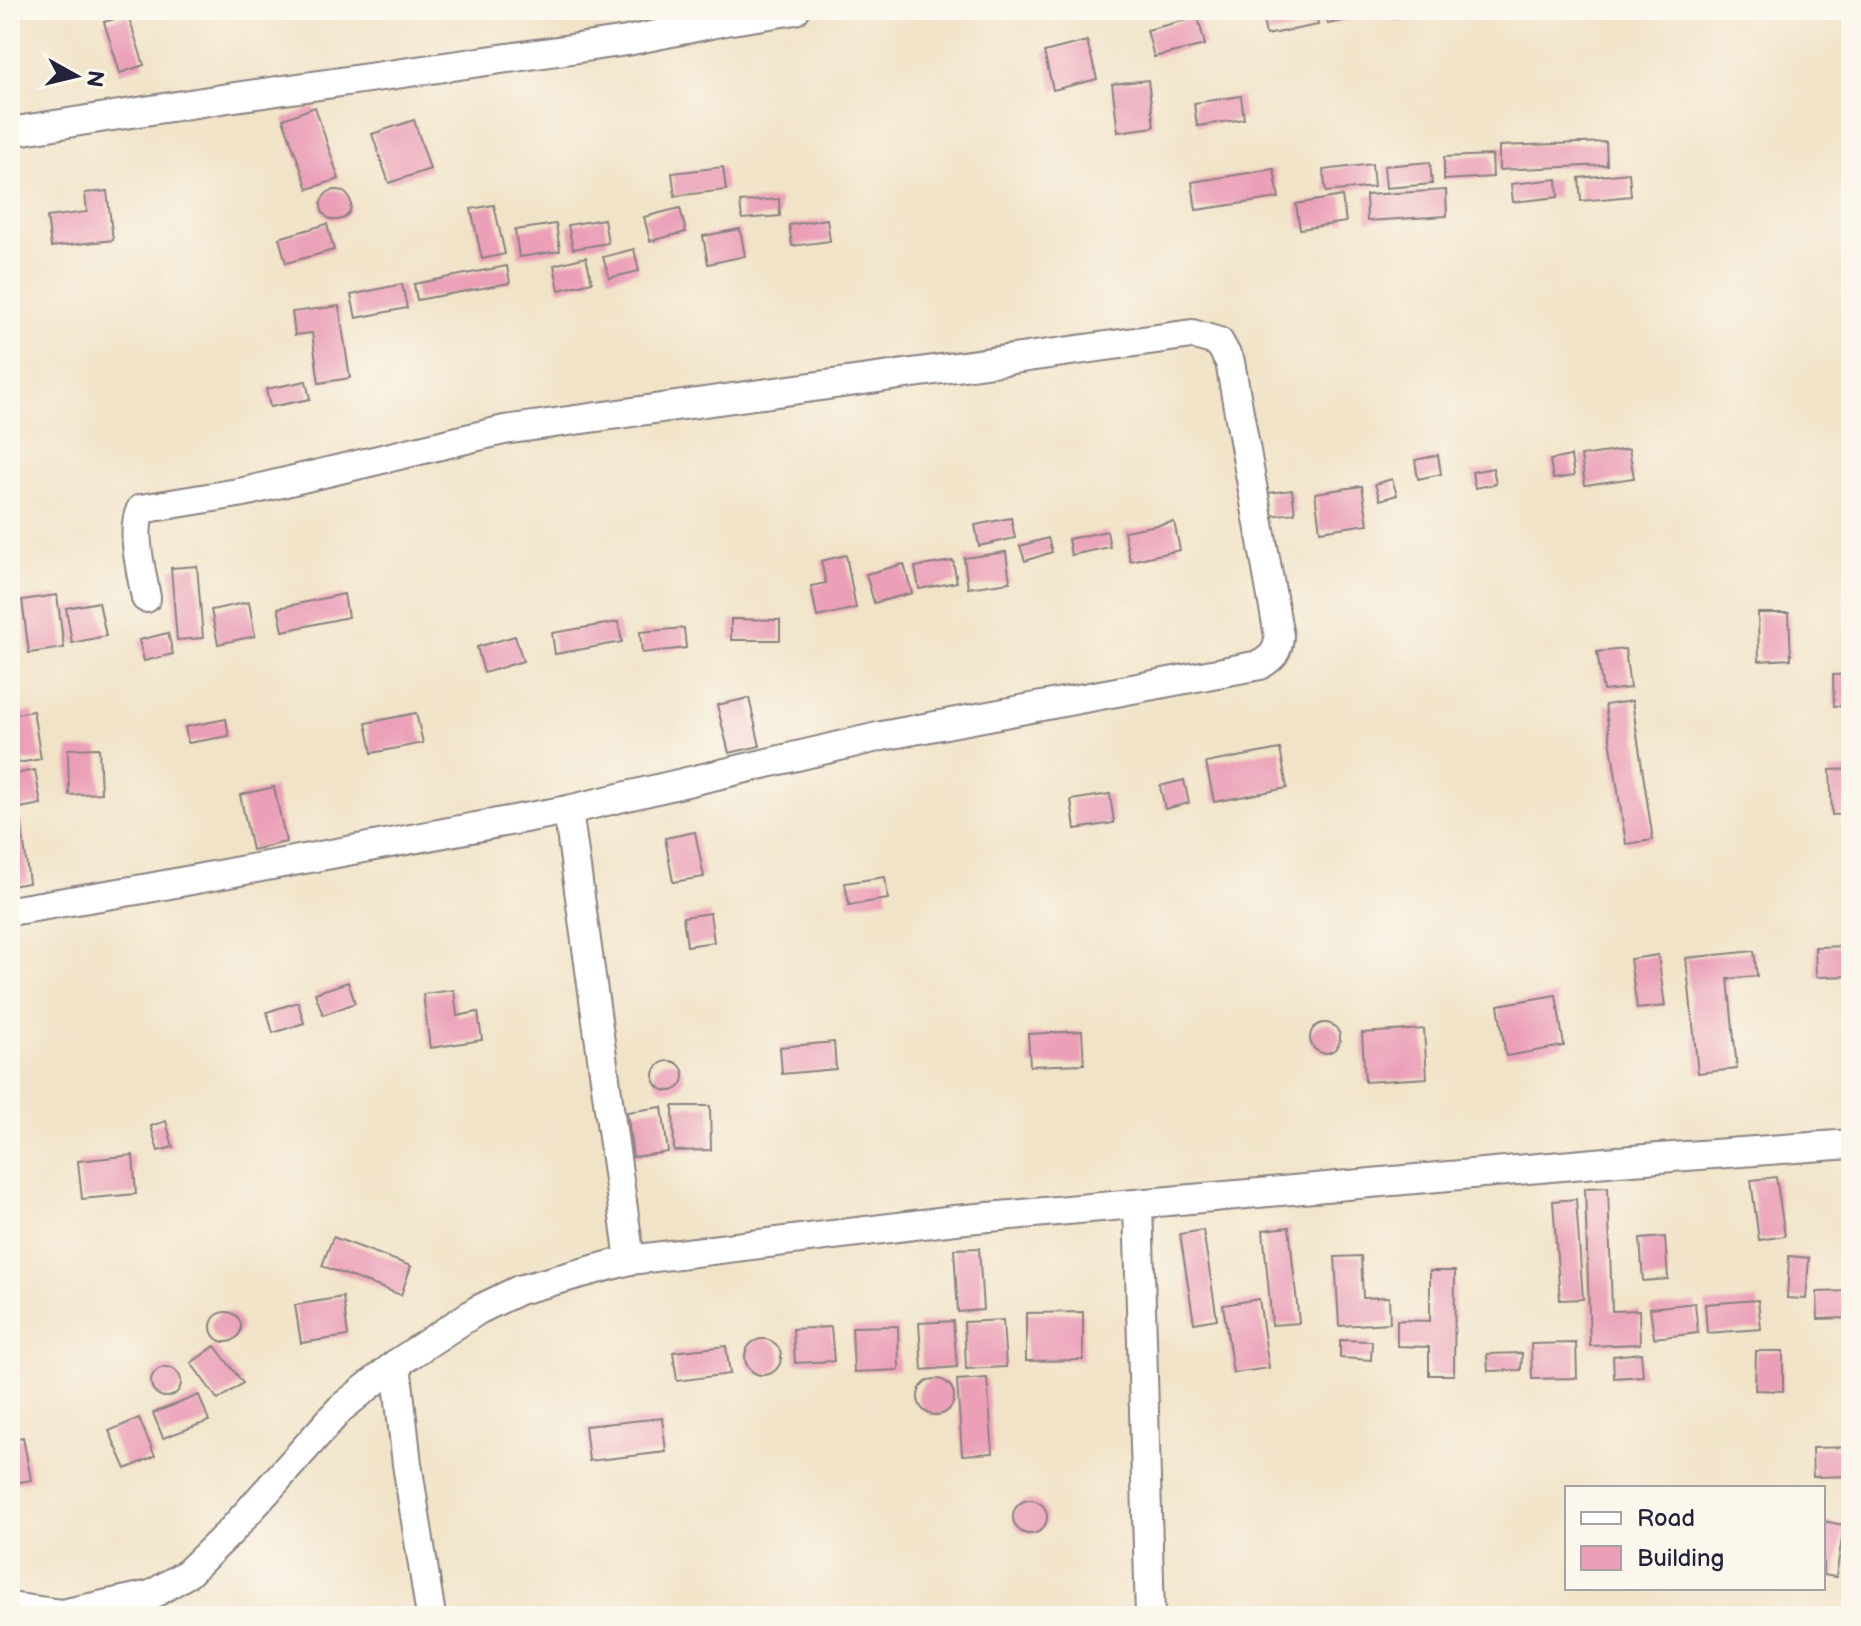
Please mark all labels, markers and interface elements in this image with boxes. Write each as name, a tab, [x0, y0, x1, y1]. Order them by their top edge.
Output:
north arrow	[36, 36, 116, 116]
text: N	[80, 69, 109, 89]
legend	[1565, 1486, 1825, 1590]
text: Road	[1637, 1504, 1695, 1533]
text: Building	[1637, 1544, 1724, 1573]

